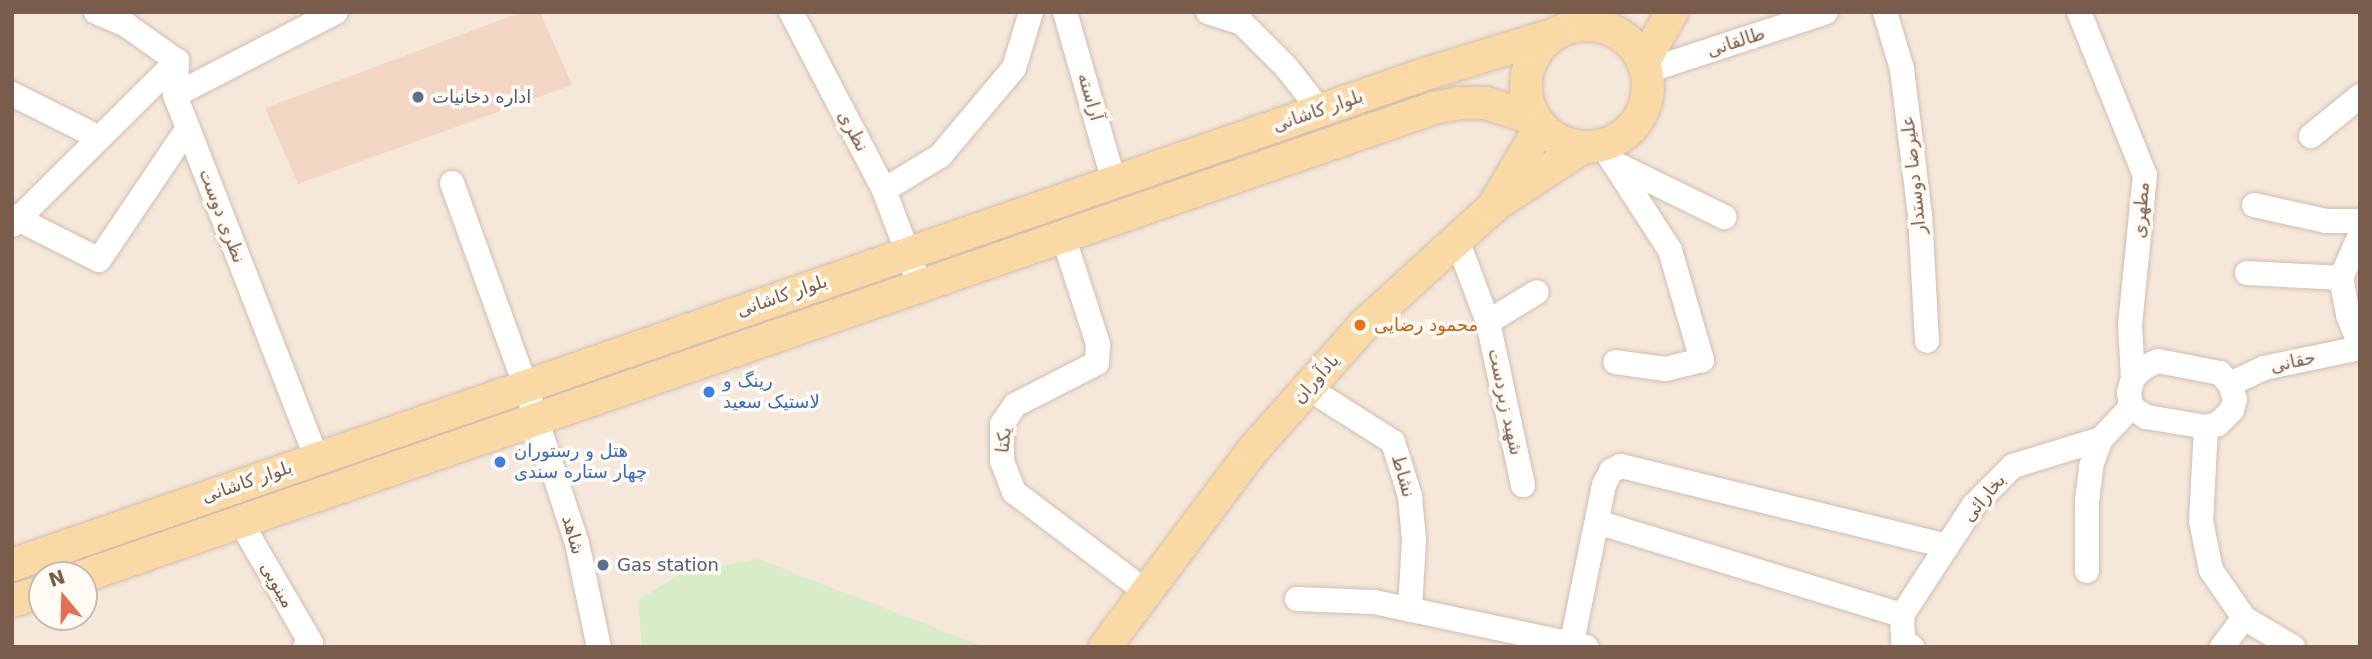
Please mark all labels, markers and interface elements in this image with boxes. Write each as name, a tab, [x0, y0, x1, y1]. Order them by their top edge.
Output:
street label: طالقانی	[1704, 22, 1768, 62]
street label: آراسته	[1073, 71, 1107, 123]
street label: بلوار کاشانی	[1270, 85, 1366, 137]
place label: اداره دخانیات	[432, 86, 531, 108]
marker: اداره دخانیات	[410, 89, 426, 105]
street label: نظری	[833, 107, 873, 155]
street label: علیرضا دوستدار	[1897, 115, 1931, 235]
street label: نظری دوست	[194, 166, 250, 266]
street label: مطهری	[2128, 181, 2154, 239]
street label: بلوار کاشانی	[734, 270, 830, 322]
place label: محمود رضایی	[1374, 314, 1478, 336]
marker: محمود رضایی	[1352, 317, 1368, 333]
street label: شهید زبردست	[1483, 347, 1527, 457]
street label: حقانی	[2268, 347, 2318, 377]
street label: یادآوران	[1288, 350, 1344, 408]
place label: رینگ و لاستیک سعید	[723, 371, 820, 414]
marker: رینگ و لاستیک سعید	[701, 384, 717, 400]
street label: یکتا	[992, 426, 1016, 454]
place label: هتل و رستوران چهار ستاره سندی	[514, 441, 647, 484]
street label: نشاط	[1387, 452, 1419, 500]
marker: هتل و رستوران چهار ستاره سندی	[492, 454, 508, 470]
street label: بلوار کاشانی	[199, 456, 295, 508]
street label: بخارائی	[1958, 470, 2010, 526]
street label: شاهد	[557, 513, 589, 557]
place label: Gas station	[617, 554, 719, 576]
marker: Gas station	[595, 557, 611, 573]
street label: مینویی	[255, 558, 299, 612]
north arrow	[28, 561, 98, 631]
text: N	[46, 565, 68, 591]

